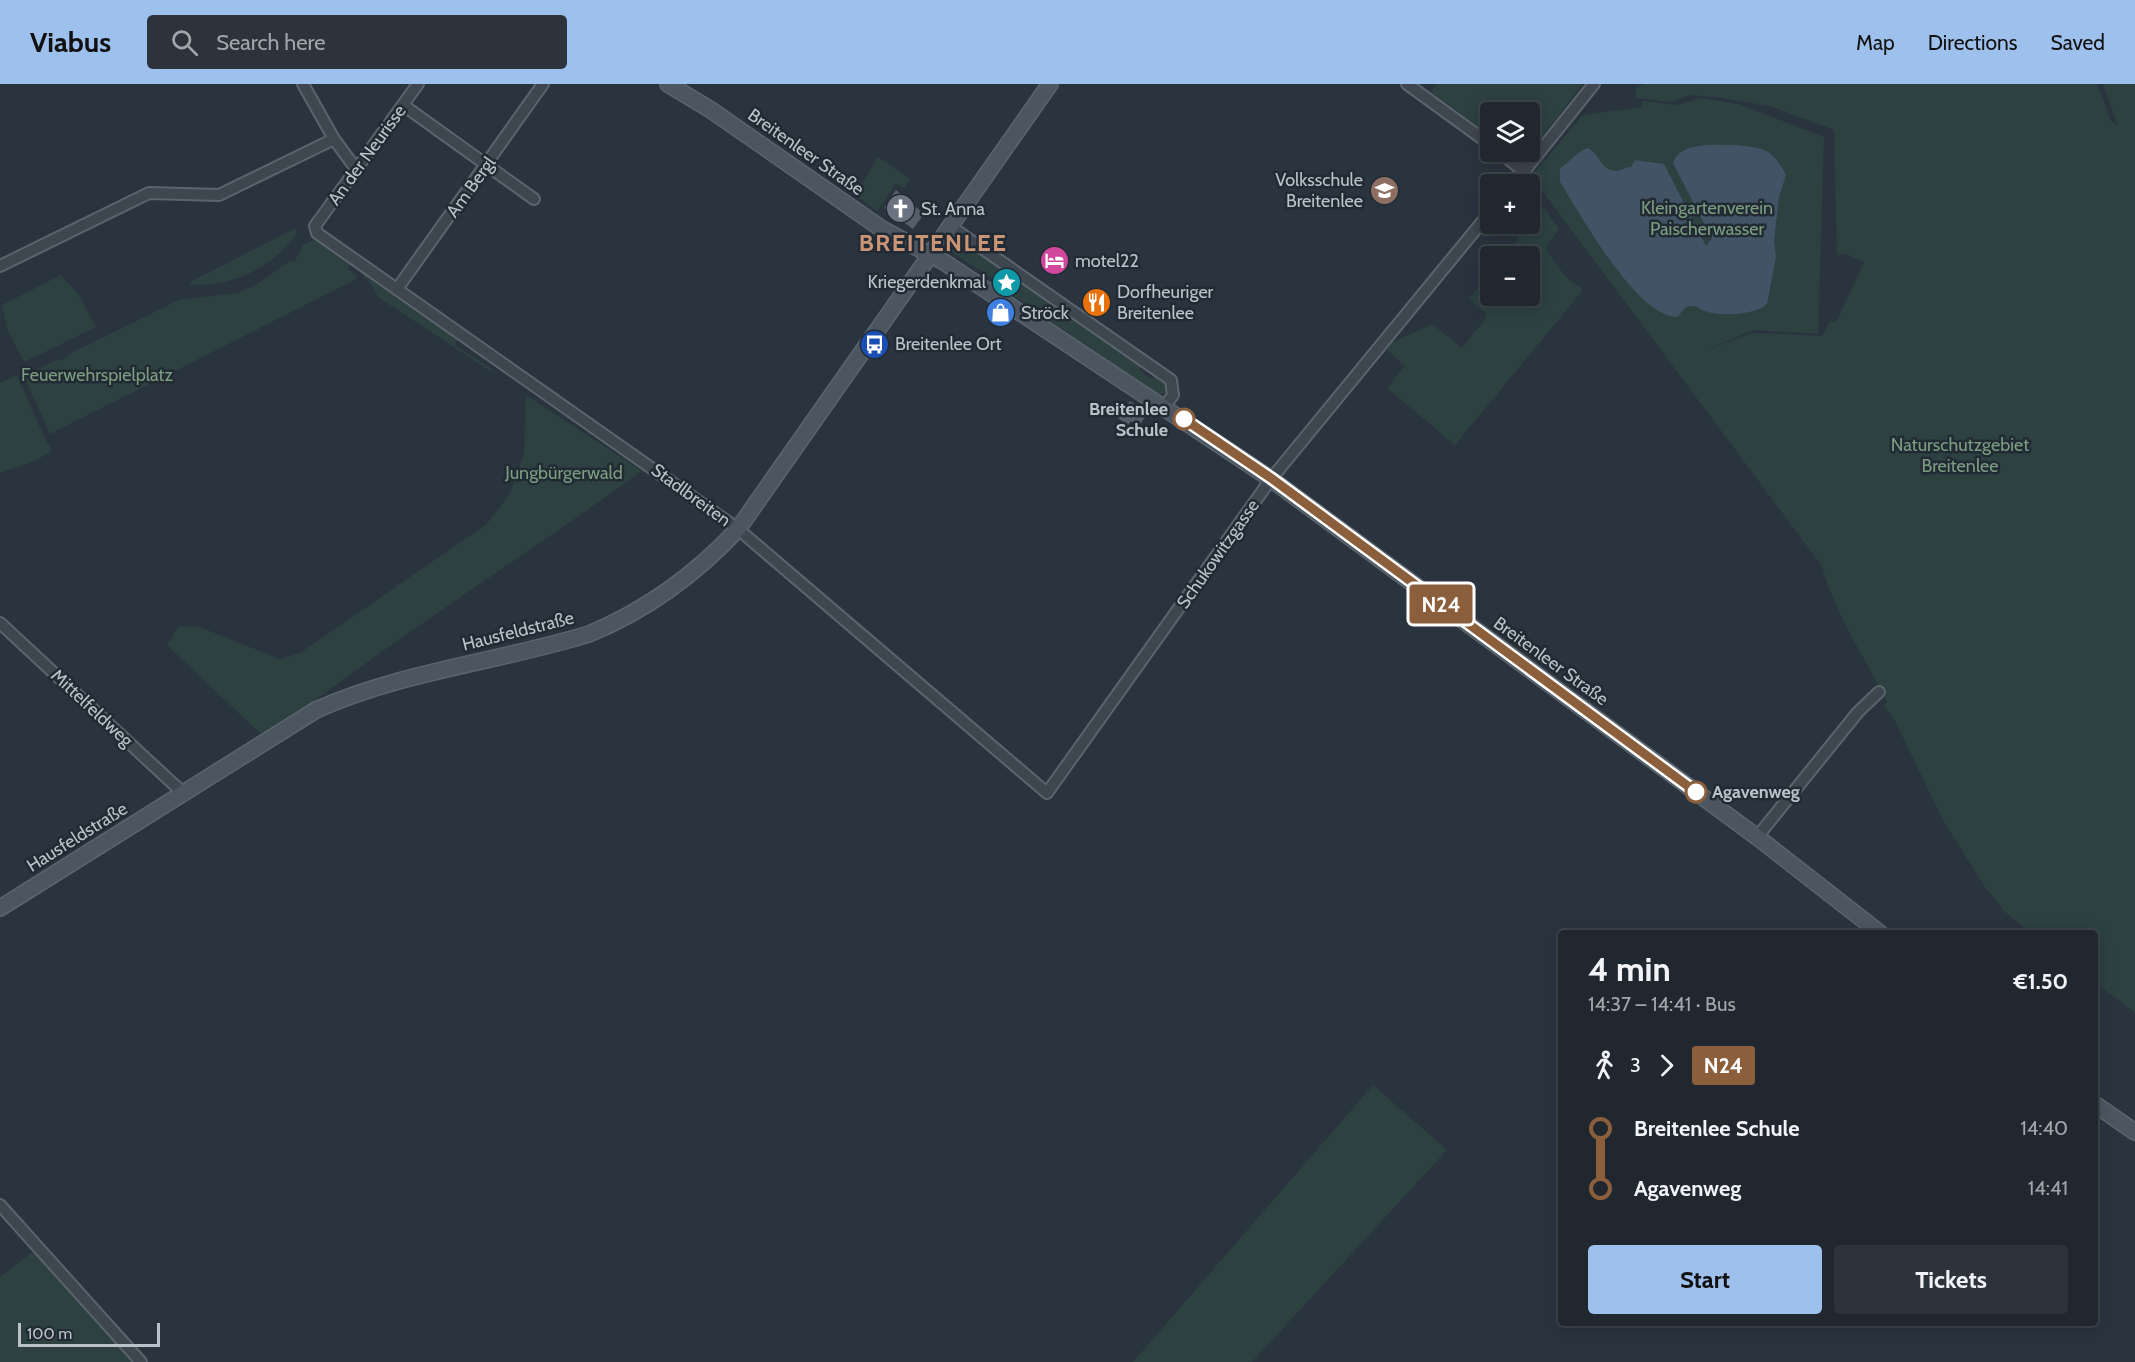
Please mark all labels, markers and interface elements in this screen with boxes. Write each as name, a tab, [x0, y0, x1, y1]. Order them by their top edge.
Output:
search box	[147, 15, 567, 69]
text: Viabus	[30, 25, 111, 59]
icon: search	[168, 26, 201, 59]
text: Search here	[216, 29, 325, 56]
text: Map	[1856, 30, 1895, 55]
text: Directions	[1928, 30, 2017, 55]
text: Saved	[2050, 30, 2105, 55]
street label: An der Neurisse	[323, 100, 411, 210]
map controls	[1480, 102, 1540, 306]
button: layers	[1480, 102, 1540, 162]
street label: Breitenleer Straße	[744, 104, 868, 200]
street label: Am Bergl	[442, 152, 501, 222]
place label: Volksschule Breitenlee	[1275, 169, 1363, 212]
school or university icon: Volksschule Breitenlee	[1368, 174, 1400, 206]
button: +	[1480, 174, 1540, 234]
church icon: St. Anna	[884, 193, 916, 225]
park label: Kleingartenverein Paischerwasser	[1641, 197, 1773, 240]
place label: St. Anna	[921, 198, 985, 220]
district label: BREITENLEE	[859, 228, 1007, 257]
hotel icon: motel22	[1038, 245, 1070, 277]
button: −	[1480, 246, 1540, 306]
place label: motel22	[1075, 250, 1139, 272]
place icon: Kriegerdenkmal	[991, 266, 1023, 298]
place label: Kriegerdenkmal	[867, 271, 987, 293]
place label: Dorfheuriger Breitenlee	[1117, 281, 1214, 324]
restaurant icon: Dorfheuriger Breitenlee	[1080, 286, 1112, 318]
shop icon: Ströck	[984, 297, 1016, 329]
place label: Ströck	[1021, 302, 1070, 324]
bus stop icon: Breitenlee Ort	[858, 328, 890, 360]
place label: Breitenlee Ort	[895, 333, 1002, 355]
park label: Feuerwehrspielplatz	[21, 364, 173, 386]
place label: Breitenlee Schule	[1089, 398, 1168, 441]
marker: Breitenlee Schule	[1173, 408, 1195, 430]
park label: Naturschutzgebiet Breitenlee	[1891, 434, 2029, 477]
street label: Stadlbreiten	[647, 459, 735, 531]
park label: Jungbürgerwald	[504, 462, 623, 484]
street label: Schukowitzgasse	[1172, 495, 1264, 613]
line badge: N24	[1406, 584, 1476, 624]
text: N24	[1422, 592, 1461, 617]
street label: Hausfeldstraße	[460, 606, 576, 656]
street label: Breitenleer Straße	[1489, 612, 1613, 710]
street label: Mittelfeldweg	[46, 664, 138, 752]
marker: Agavenweg	[1685, 781, 1707, 803]
place label: Agavenweg	[1712, 781, 1800, 803]
street label: Hausfeldstraße	[23, 797, 131, 877]
text: 4 min	[1588, 949, 1671, 989]
text: €1.50	[2014, 968, 2068, 995]
text: 14:37 – 14:41 · Bus	[1588, 992, 1736, 1016]
icon: walk	[1588, 1049, 1621, 1082]
icon: forward	[1650, 1049, 1683, 1082]
text: 3	[1630, 1053, 1641, 1077]
text: N24	[1704, 1053, 1743, 1078]
text: Breitenlee Schule	[1634, 1115, 1800, 1142]
text: 14:40	[2020, 1116, 2068, 1140]
text: Agavenweg	[1634, 1175, 1741, 1202]
text: 14:41	[2028, 1176, 2068, 1200]
button: Start	[1588, 1245, 1822, 1314]
button: Tickets	[1834, 1245, 2068, 1314]
scale bar	[18, 1320, 160, 1348]
text: 100 m	[27, 1324, 72, 1343]

